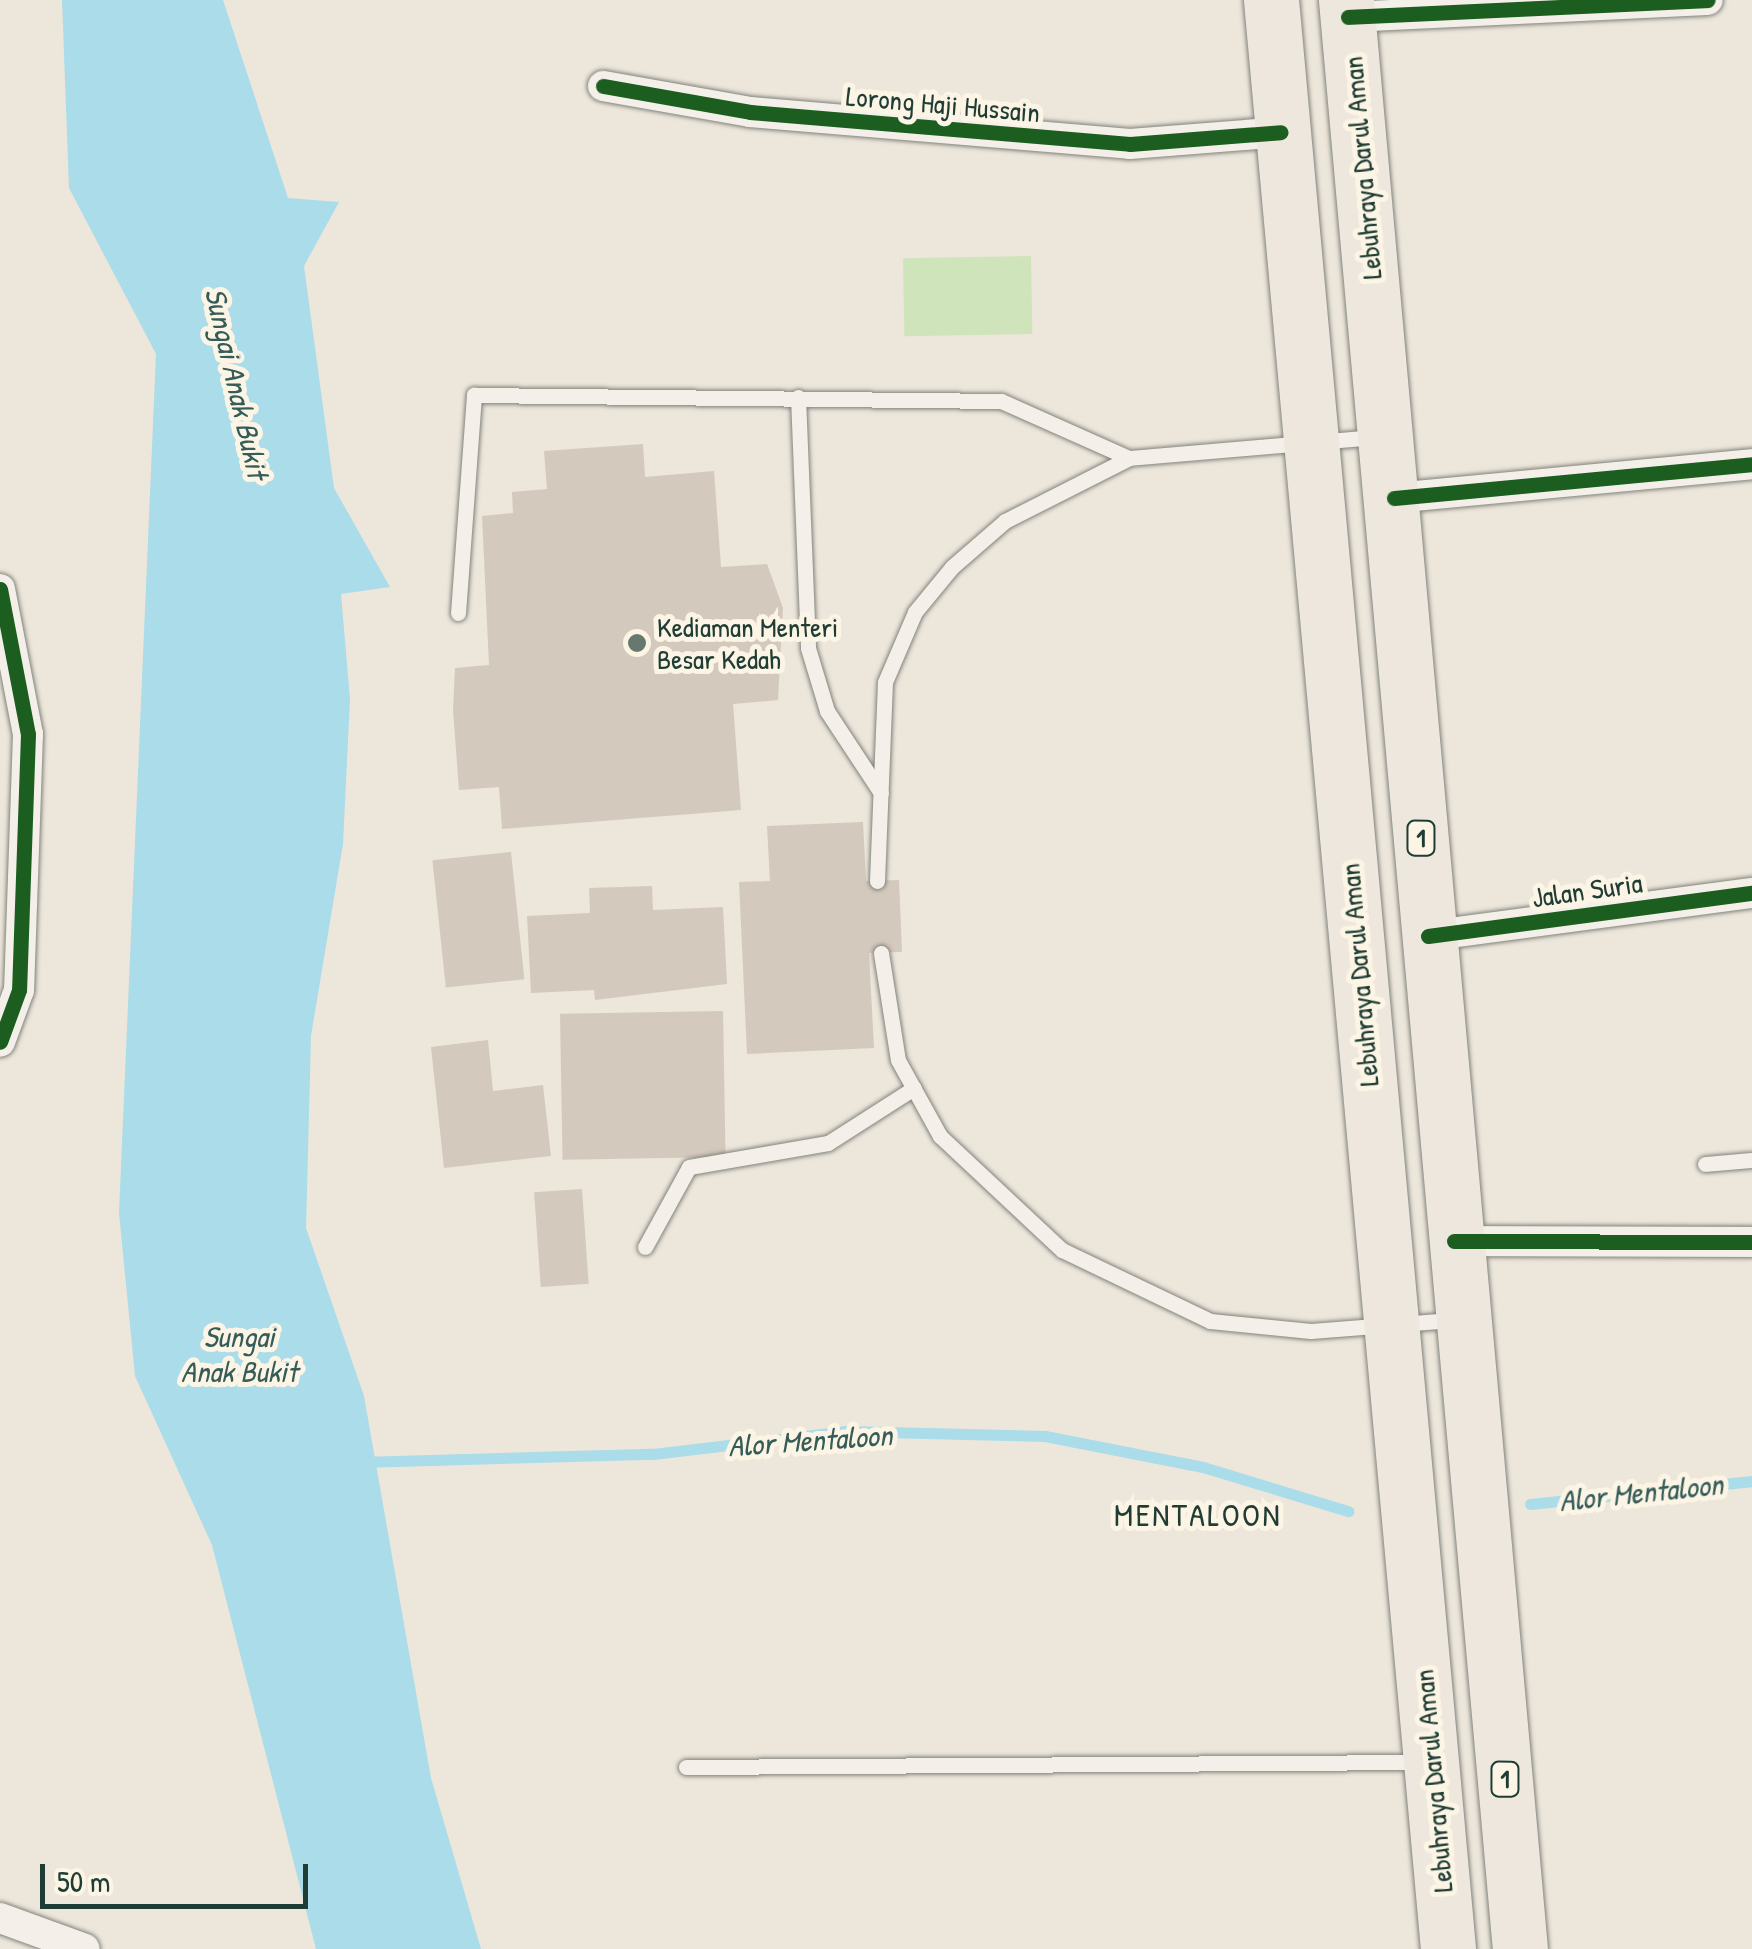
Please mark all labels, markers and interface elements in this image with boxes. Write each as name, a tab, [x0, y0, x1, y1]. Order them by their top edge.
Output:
street label: Lebuhraya Darul Aman	[1336, 55, 1388, 281]
street label: Lorong Haji Hussain	[845, 79, 1041, 129]
water label: Sungai Anak Bukit	[198, 284, 276, 482]
place label: Kediaman Menteri Besar Kedah	[657, 610, 838, 676]
marker: Kediaman Menteri Besar Kedah	[626, 632, 648, 654]
road number: 1	[1406, 818, 1436, 858]
street label: Lebuhraya Darul Aman	[1333, 862, 1385, 1088]
street label: Jalan Suria	[1530, 866, 1644, 914]
water label: Sungai Anak Bukit	[181, 1318, 297, 1388]
water label: Alor Mentaloon	[727, 1416, 893, 1464]
water label: Alor Mentaloon	[1557, 1466, 1725, 1518]
district label: MENTALOON	[1114, 1496, 1282, 1534]
street label: Lebuhraya Darul Aman	[1407, 1668, 1459, 1894]
road number: 1	[1490, 1759, 1520, 1799]
scale bar	[45, 1844, 312, 1906]
text: 50 m	[57, 1861, 110, 1901]

